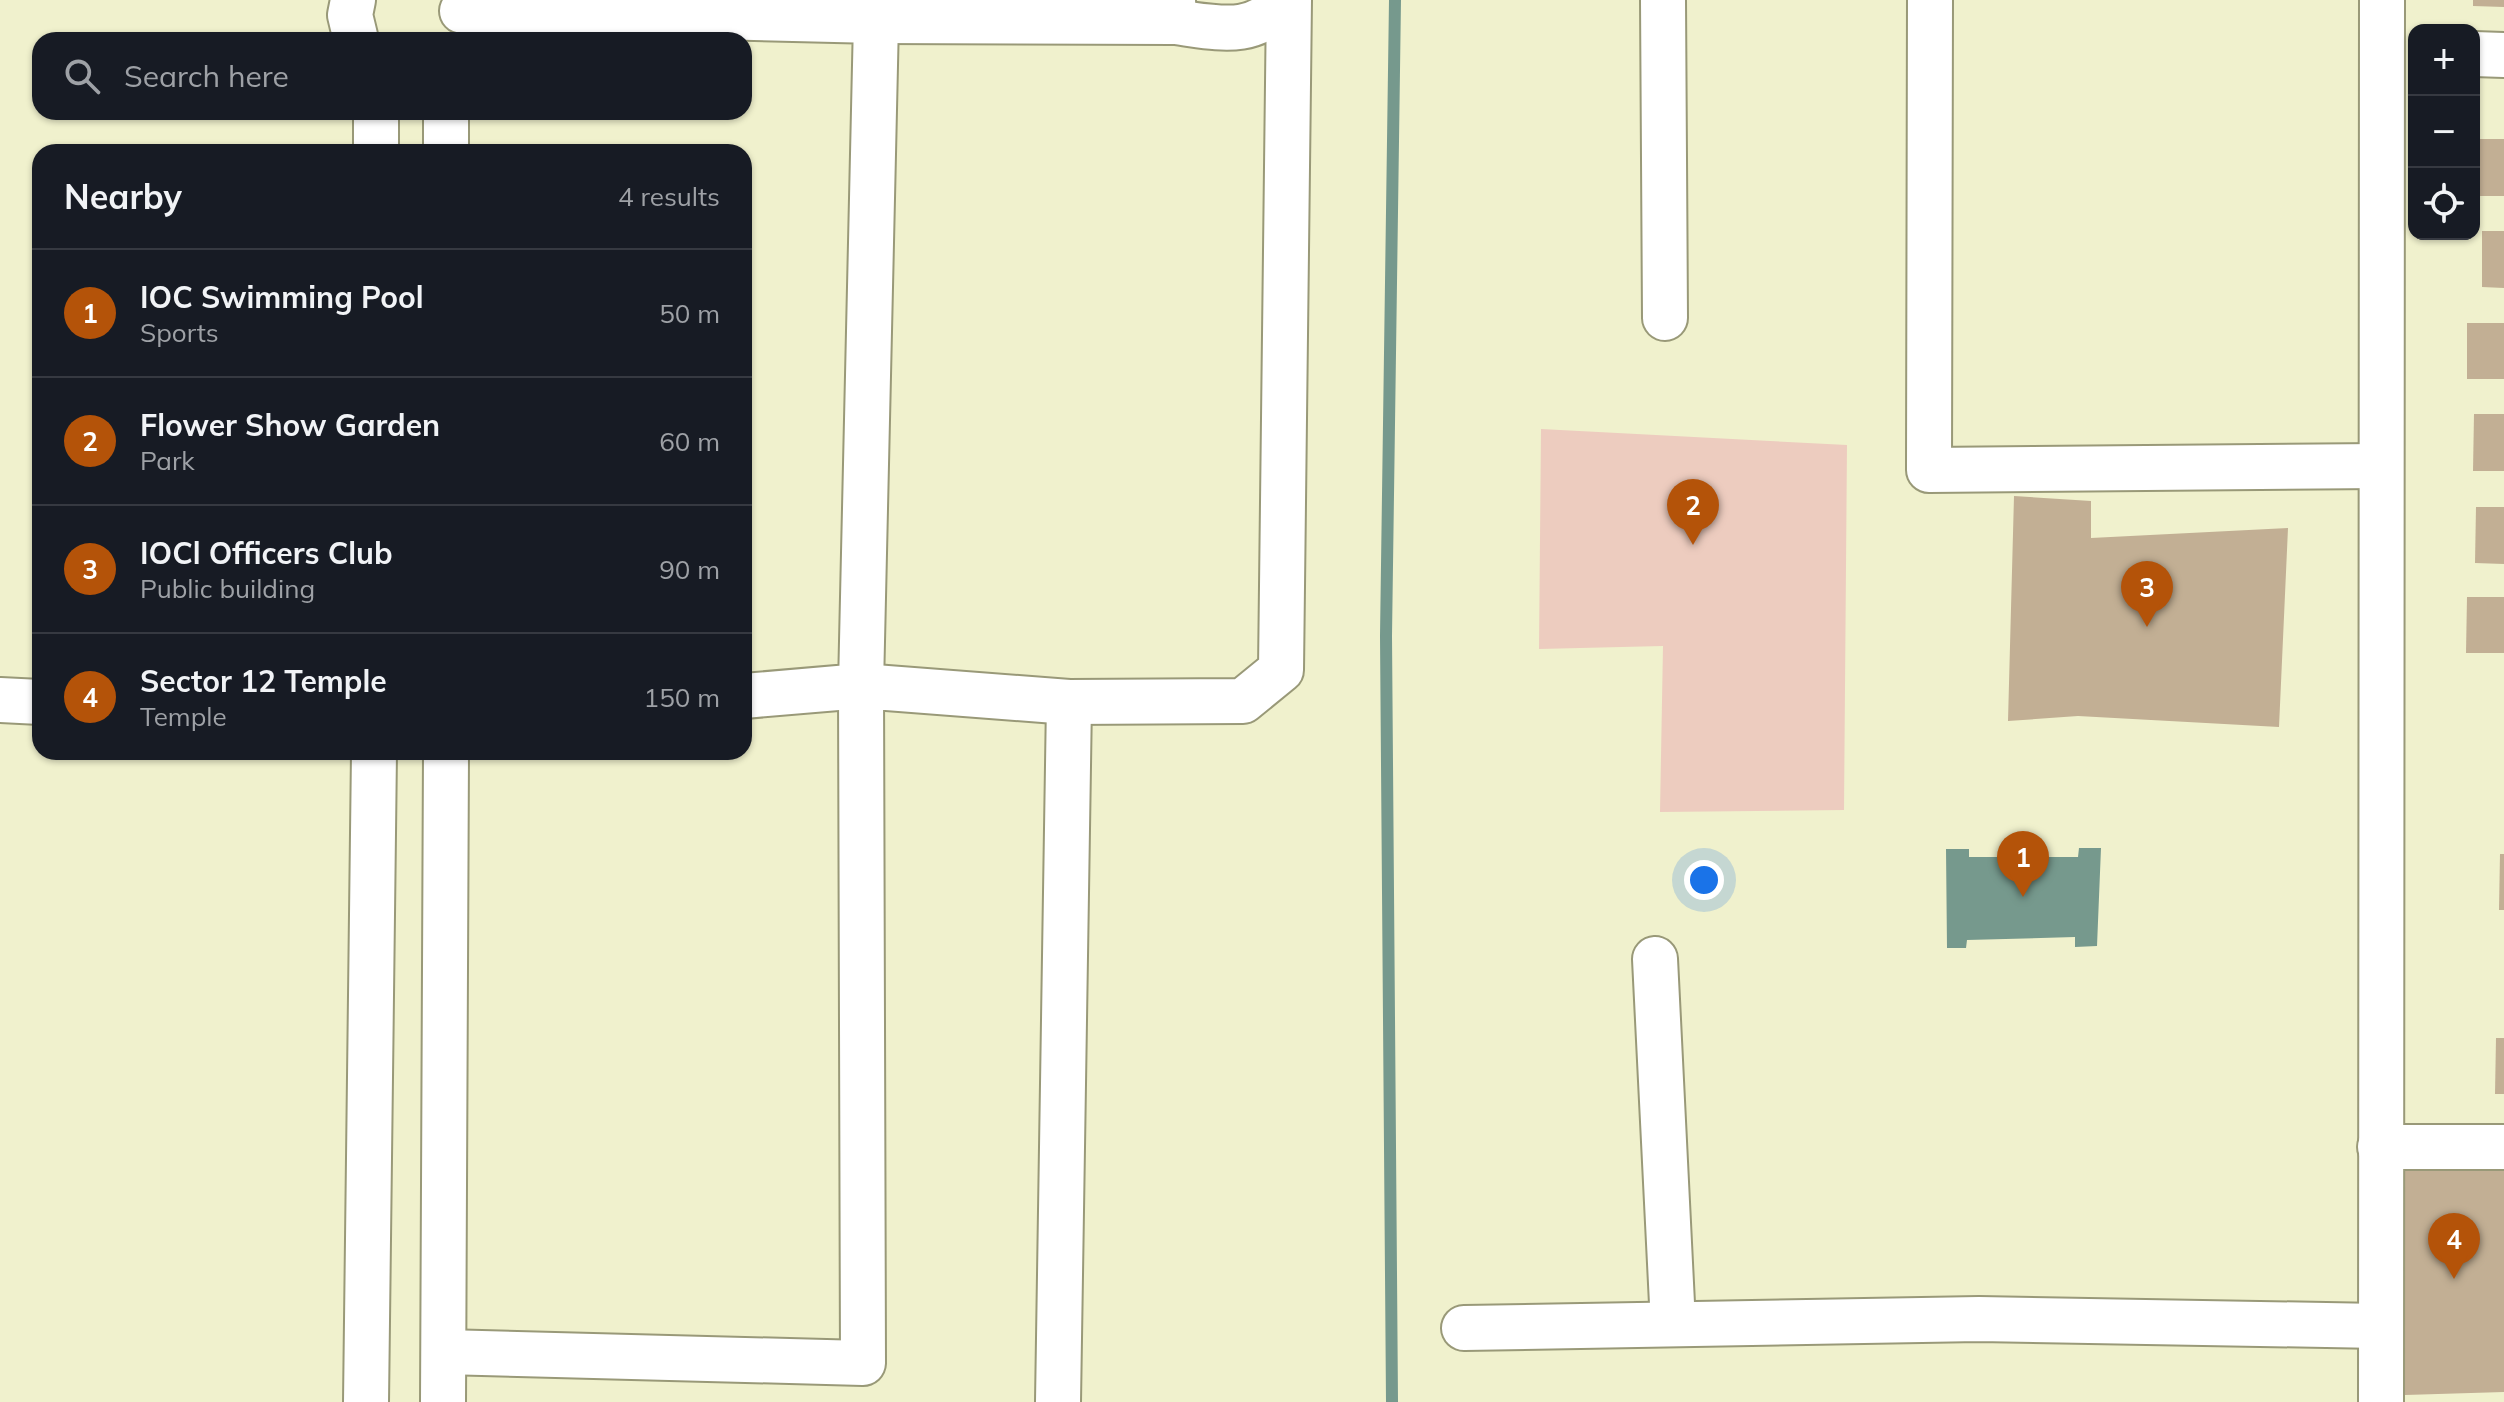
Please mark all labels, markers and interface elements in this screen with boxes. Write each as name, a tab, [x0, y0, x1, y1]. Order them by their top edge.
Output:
map controls	[2408, 24, 2480, 240]
button: +	[2408, 24, 2480, 96]
search box	[32, 32, 752, 120]
icon: search	[60, 54, 104, 98]
text: Search here	[124, 57, 289, 95]
button: −	[2408, 96, 2480, 168]
button: locate	[2408, 168, 2480, 240]
text: Nearby	[64, 175, 182, 218]
text: 4 results	[618, 180, 720, 213]
text: IOC Swimming Pool	[140, 278, 424, 316]
text: 1	[82, 297, 98, 330]
text: 50 m	[659, 297, 720, 330]
text: Sports	[140, 316, 219, 349]
text: Flower Show Garden	[140, 406, 440, 444]
text: 2	[82, 425, 98, 458]
text: 60 m	[659, 425, 720, 458]
text: Park	[140, 444, 195, 477]
pin: 2	[1667, 479, 1719, 545]
text: IOCl Officers Club	[140, 534, 393, 572]
text: 3	[82, 553, 98, 586]
text: 90 m	[659, 553, 720, 586]
pin: 3	[2121, 561, 2173, 627]
text: Public building	[140, 572, 315, 605]
text: Sector 12 Temple	[140, 662, 387, 700]
text: 4	[82, 681, 98, 714]
text: 150 m	[644, 681, 720, 714]
text: Temple	[140, 700, 227, 733]
pin: 1	[1997, 831, 2049, 897]
your location	[1684, 860, 1724, 900]
pin: 4	[2428, 1213, 2480, 1279]

